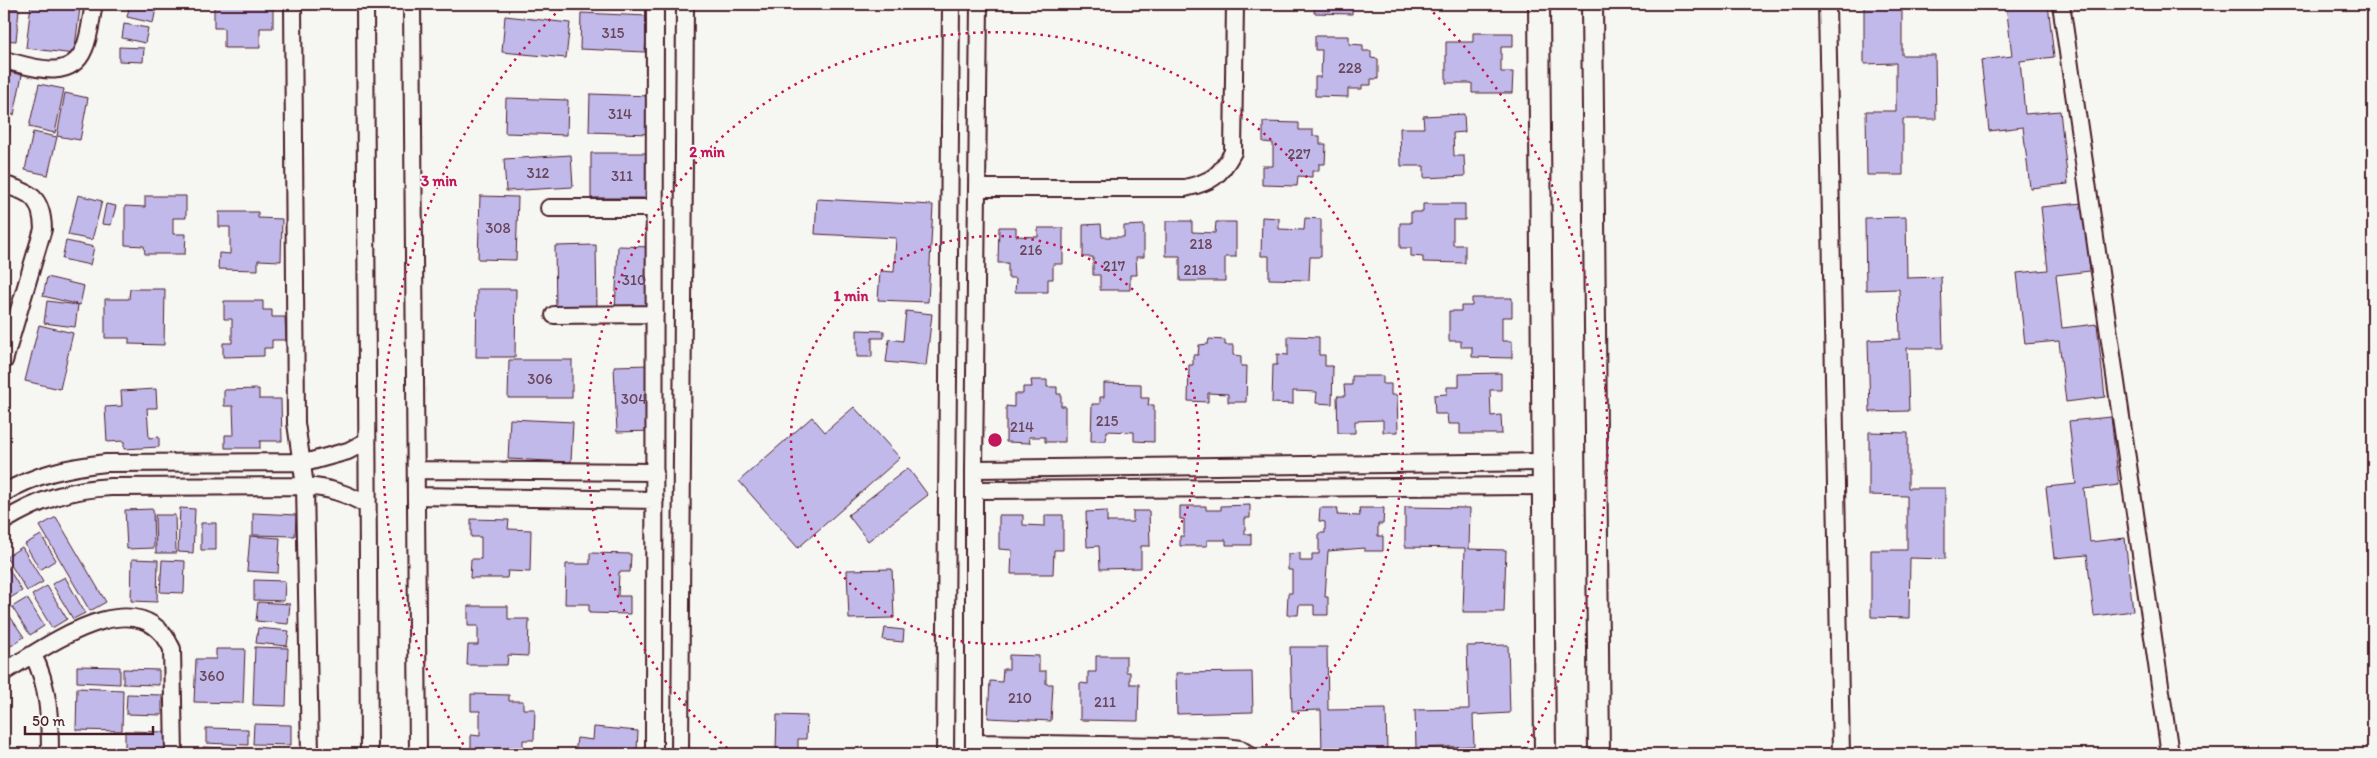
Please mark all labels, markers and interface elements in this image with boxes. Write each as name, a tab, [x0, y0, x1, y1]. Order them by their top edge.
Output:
house number: 315	[601, 24, 625, 42]
house number: 228	[1338, 59, 1362, 77]
house number: 314	[608, 105, 632, 123]
text: 2 min	[689, 143, 726, 161]
house number: 227	[1287, 145, 1311, 163]
house number: 312	[526, 164, 550, 182]
house number: 311	[611, 167, 633, 185]
text: 3 min	[421, 172, 458, 190]
house number: 308	[485, 219, 511, 237]
house number: 218	[1189, 235, 1213, 253]
house number: 216	[1020, 241, 1042, 259]
house number: 217	[1103, 257, 1126, 275]
house number: 218	[1183, 261, 1207, 279]
house number: 310	[622, 271, 646, 289]
text: 1 min	[834, 287, 869, 305]
house number: 306	[527, 370, 553, 388]
house number: 304	[621, 390, 647, 408]
house number: 215	[1096, 412, 1118, 430]
house number: 214	[1010, 418, 1034, 436]
centre of rings	[986, 431, 1004, 449]
house number: 360	[199, 667, 225, 685]
house number: 210	[1008, 689, 1032, 707]
house number: 211	[1094, 693, 1116, 711]
scale bar	[25, 703, 152, 735]
text: 50 m	[32, 712, 65, 730]

